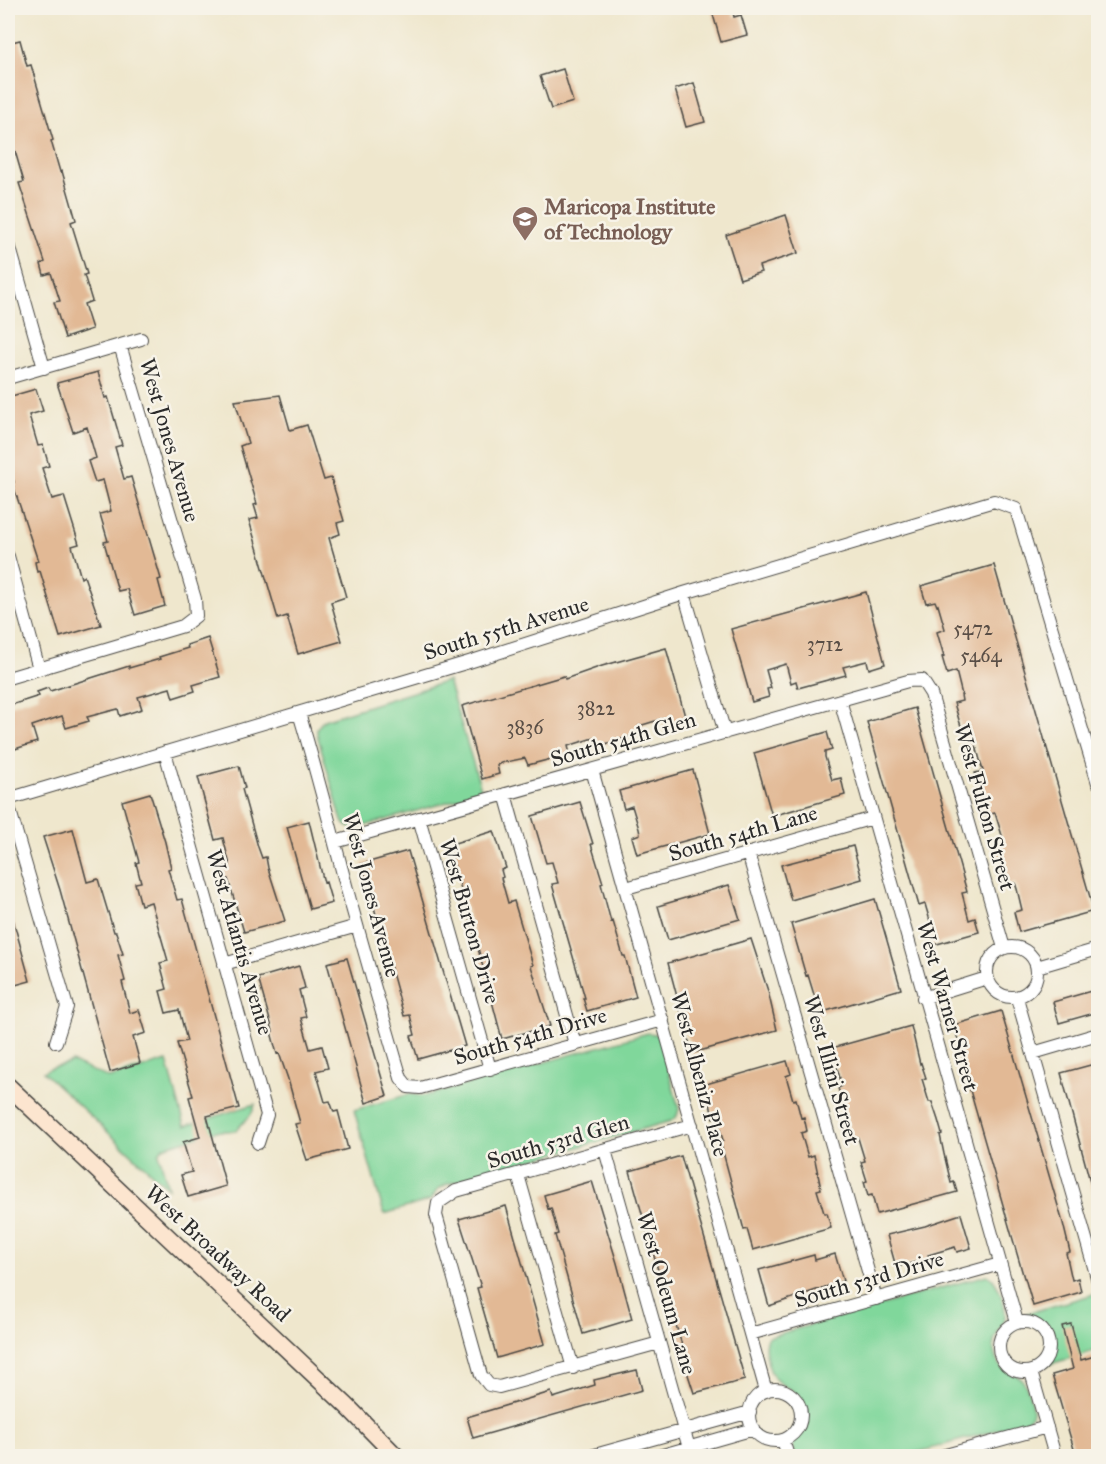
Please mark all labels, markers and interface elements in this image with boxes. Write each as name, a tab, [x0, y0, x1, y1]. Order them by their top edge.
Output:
place label: Maricopa Institute of Technology	[544, 193, 715, 245]
school or university icon: Maricopa Institute of Technology	[510, 204, 540, 242]
street label: West Jones Avenue	[134, 355, 206, 525]
street label: South 55th Avenue	[420, 590, 592, 666]
house number: 5472	[953, 616, 993, 640]
house number: 3712	[807, 632, 843, 656]
house number: 5464	[960, 643, 1003, 667]
house number: 3822	[577, 696, 615, 720]
street label: South 54th Glen	[547, 705, 699, 773]
house number: 3836	[507, 715, 544, 739]
street label: West Fulton Street	[948, 721, 1022, 893]
street label: South 54th Lane	[665, 799, 821, 867]
street label: West Jones Avenue	[337, 810, 407, 980]
street label: West Burton Drive	[433, 835, 507, 1007]
street label: West Atlantis Avenue	[201, 846, 279, 1038]
street label: West Warner Street	[911, 918, 985, 1094]
street label: West Albeniz Place	[665, 989, 735, 1159]
street label: West Illini Street	[798, 992, 866, 1148]
street label: South 54th Drive	[450, 1001, 610, 1071]
street label: South 53rd Glen	[484, 1108, 632, 1174]
street label: West Broadway Road	[140, 1179, 296, 1327]
street label: West Odeum Lane	[631, 1208, 703, 1378]
street label: South 53rd Drive	[791, 1245, 947, 1313]

